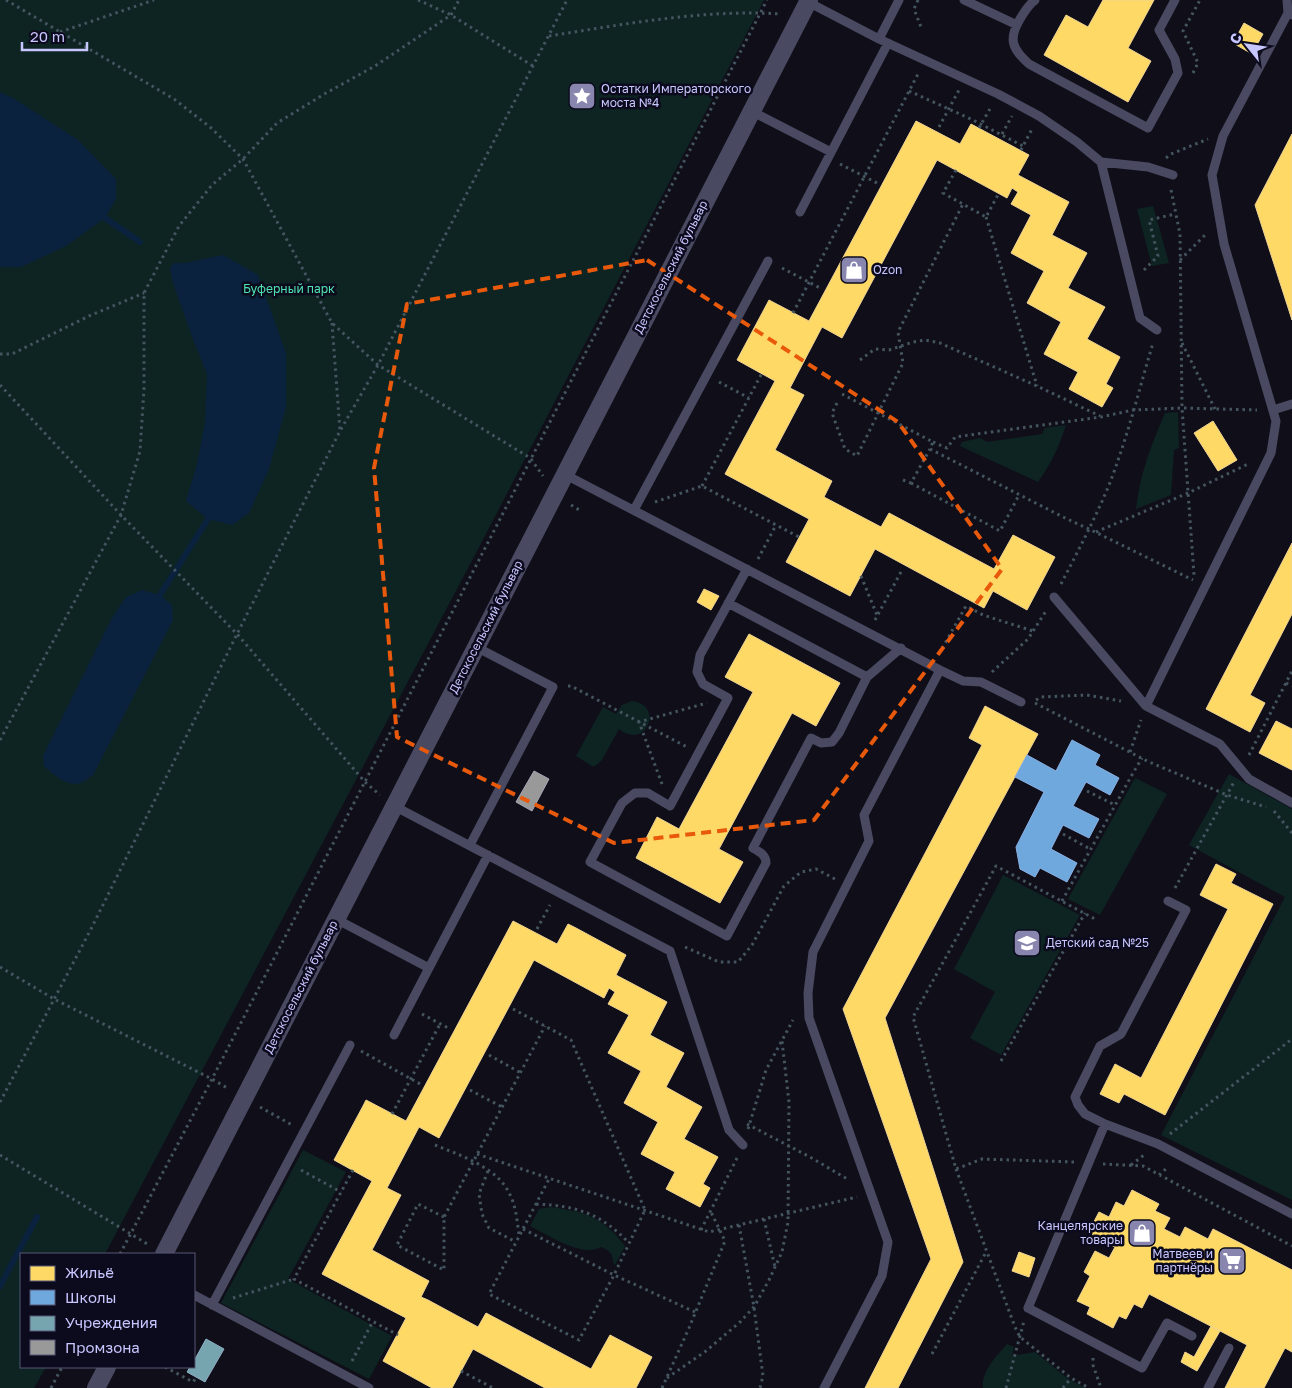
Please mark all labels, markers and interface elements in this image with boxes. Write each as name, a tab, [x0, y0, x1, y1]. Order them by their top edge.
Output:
scale bar	[22, 20, 88, 52]
north arrow	[1222, 20, 1272, 70]
text: 20 m	[30, 27, 65, 45]
text: С	[1225, 30, 1245, 47]
place icon: Остатки Императорского моста №4	[567, 81, 597, 111]
place label: Остатки Императорского моста №4	[601, 81, 751, 110]
street label: Детскосельский бульвар	[630, 198, 711, 336]
shop icon: Ozon	[839, 255, 869, 285]
place label: Ozon	[873, 262, 902, 277]
park label: Буферный парк	[243, 281, 335, 296]
street label: Детскосельский бульвар	[445, 558, 526, 696]
street label: Детскосельский бульвар	[260, 918, 341, 1056]
school or university icon: Детский сад №25	[1012, 928, 1042, 958]
place label: Детский сад №25	[1046, 935, 1149, 950]
place label: Канцелярские товары	[1037, 1218, 1123, 1247]
shop icon: Канцелярские товары	[1127, 1218, 1157, 1248]
place label: Матвеев и партнёры	[1152, 1246, 1213, 1275]
supermarket icon: Матвеев и партнёры	[1217, 1246, 1247, 1276]
legend	[20, 1253, 195, 1368]
text: Жильё	[65, 1263, 114, 1281]
text: Школы	[65, 1288, 116, 1306]
text: Учреждения	[65, 1313, 157, 1331]
text: Промзона	[65, 1338, 140, 1356]

